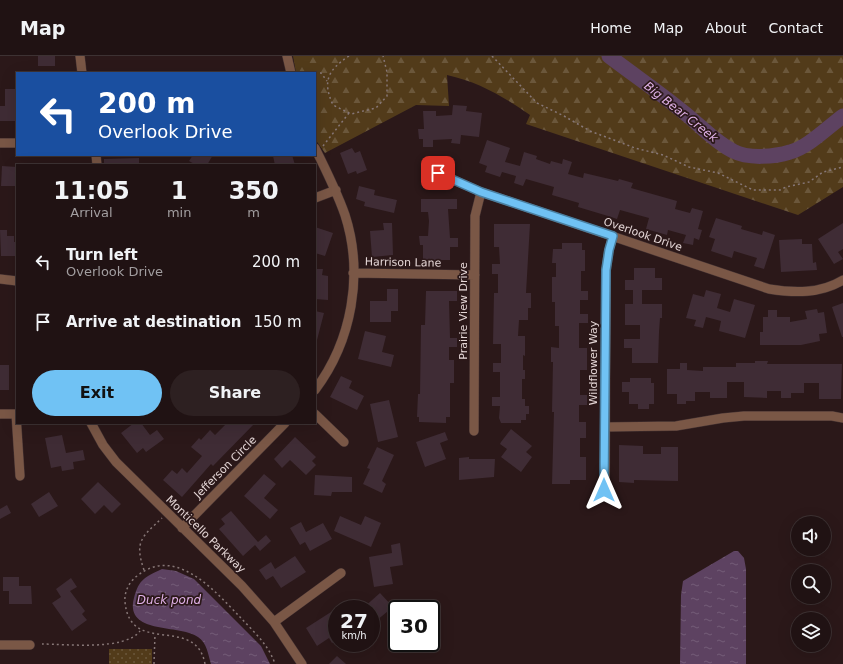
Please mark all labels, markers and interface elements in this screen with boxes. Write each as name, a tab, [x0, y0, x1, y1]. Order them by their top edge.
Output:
text: Map	[20, 17, 65, 39]
text: Home	[590, 20, 632, 36]
text: Map	[654, 20, 683, 36]
text: About	[705, 20, 747, 36]
text: Contact	[769, 20, 823, 36]
water label: Big Bear Creek	[641, 79, 721, 146]
text: 200 m	[98, 87, 195, 120]
icon: left	[32, 88, 84, 140]
text: Overlook Drive	[98, 121, 232, 142]
pin	[421, 156, 455, 190]
icon: arrive	[427, 162, 449, 184]
text: 11:05	[53, 177, 130, 205]
text: 1	[171, 177, 187, 205]
text: 350	[229, 177, 279, 205]
text: Arrival	[70, 205, 113, 220]
text: min	[167, 205, 191, 220]
text: m	[247, 205, 260, 220]
street label: Overlook Drive	[602, 215, 684, 254]
text: Turn left	[66, 246, 138, 264]
icon: left	[32, 251, 54, 273]
text: 200 m	[252, 253, 300, 271]
street label: Harrison Lane	[365, 255, 442, 270]
street label: Prairie View Drive	[457, 262, 470, 360]
text: Overlook Drive	[66, 264, 163, 279]
icon: arrive	[32, 311, 54, 333]
text: Arrive at destination	[66, 313, 241, 331]
text: 150 m	[253, 313, 302, 331]
street label: Wildflower Way	[587, 320, 600, 405]
button: Exit	[32, 370, 162, 416]
button: Share	[170, 370, 300, 416]
street label: Jefferson Circle	[191, 433, 259, 502]
position arrow	[583, 469, 625, 511]
street label: Monticello Parkway	[163, 493, 249, 576]
map controls	[791, 516, 831, 652]
button: sound	[791, 516, 831, 556]
button: search	[791, 564, 831, 604]
water label: Duck pond	[137, 593, 202, 607]
speed limit sign: 30	[388, 600, 440, 652]
text: 27	[340, 609, 368, 633]
button: layers	[791, 612, 831, 652]
text: km/h	[341, 630, 367, 641]

